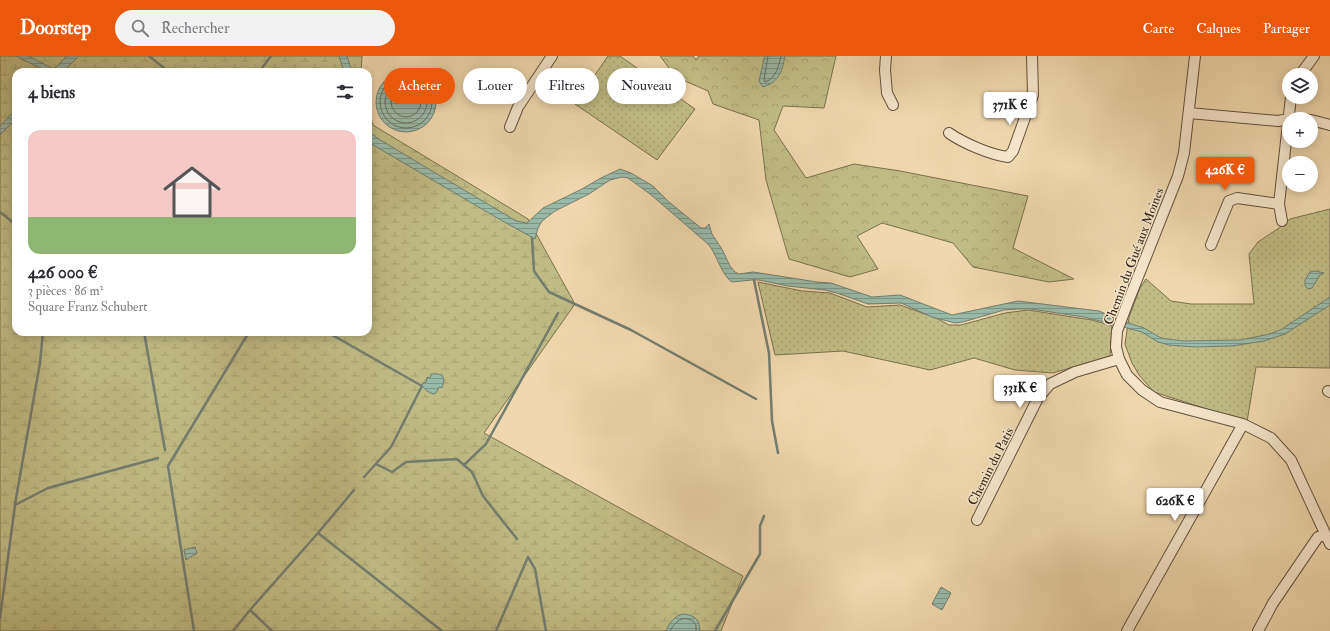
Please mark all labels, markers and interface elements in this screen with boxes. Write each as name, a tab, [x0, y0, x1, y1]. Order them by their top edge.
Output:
search box	[115, 10, 395, 46]
text: Doorstep	[20, 16, 91, 40]
icon: search	[129, 17, 151, 39]
text: Rechercher	[161, 19, 229, 38]
text: Carte	[1143, 20, 1174, 37]
text: Calques	[1196, 20, 1241, 37]
text: Partager	[1263, 20, 1310, 37]
chip: Acheter	[384, 68, 455, 104]
chip: Louer	[463, 68, 527, 104]
chip: Filtres	[535, 68, 599, 104]
chip: Nouveau	[607, 68, 686, 104]
map controls	[1282, 68, 1318, 192]
button: layers	[1282, 68, 1318, 104]
icon: filters	[334, 81, 356, 103]
text: 4 biens	[28, 82, 75, 103]
pin: 371K €	[977, 92, 1043, 126]
text: 371K €	[992, 97, 1028, 113]
button: +	[1282, 112, 1318, 148]
icon: home	[156, 156, 228, 228]
button: −	[1282, 156, 1318, 192]
pin: 426K €	[1192, 157, 1258, 191]
text: 426K €	[1205, 162, 1245, 178]
street label: Chemin du Gué aux Moines	[1100, 185, 1168, 327]
text: 426 000 €	[28, 262, 98, 283]
text: 3 pièces · 86 m²	[28, 283, 103, 299]
text: Square Franz Schubert	[28, 299, 148, 315]
pin: 331K €	[987, 375, 1053, 409]
text: 331K €	[1003, 380, 1037, 396]
street label: Chemin du Patis	[964, 424, 1018, 508]
pin: 626K €	[1142, 488, 1208, 522]
text: 626K €	[1155, 493, 1195, 509]

